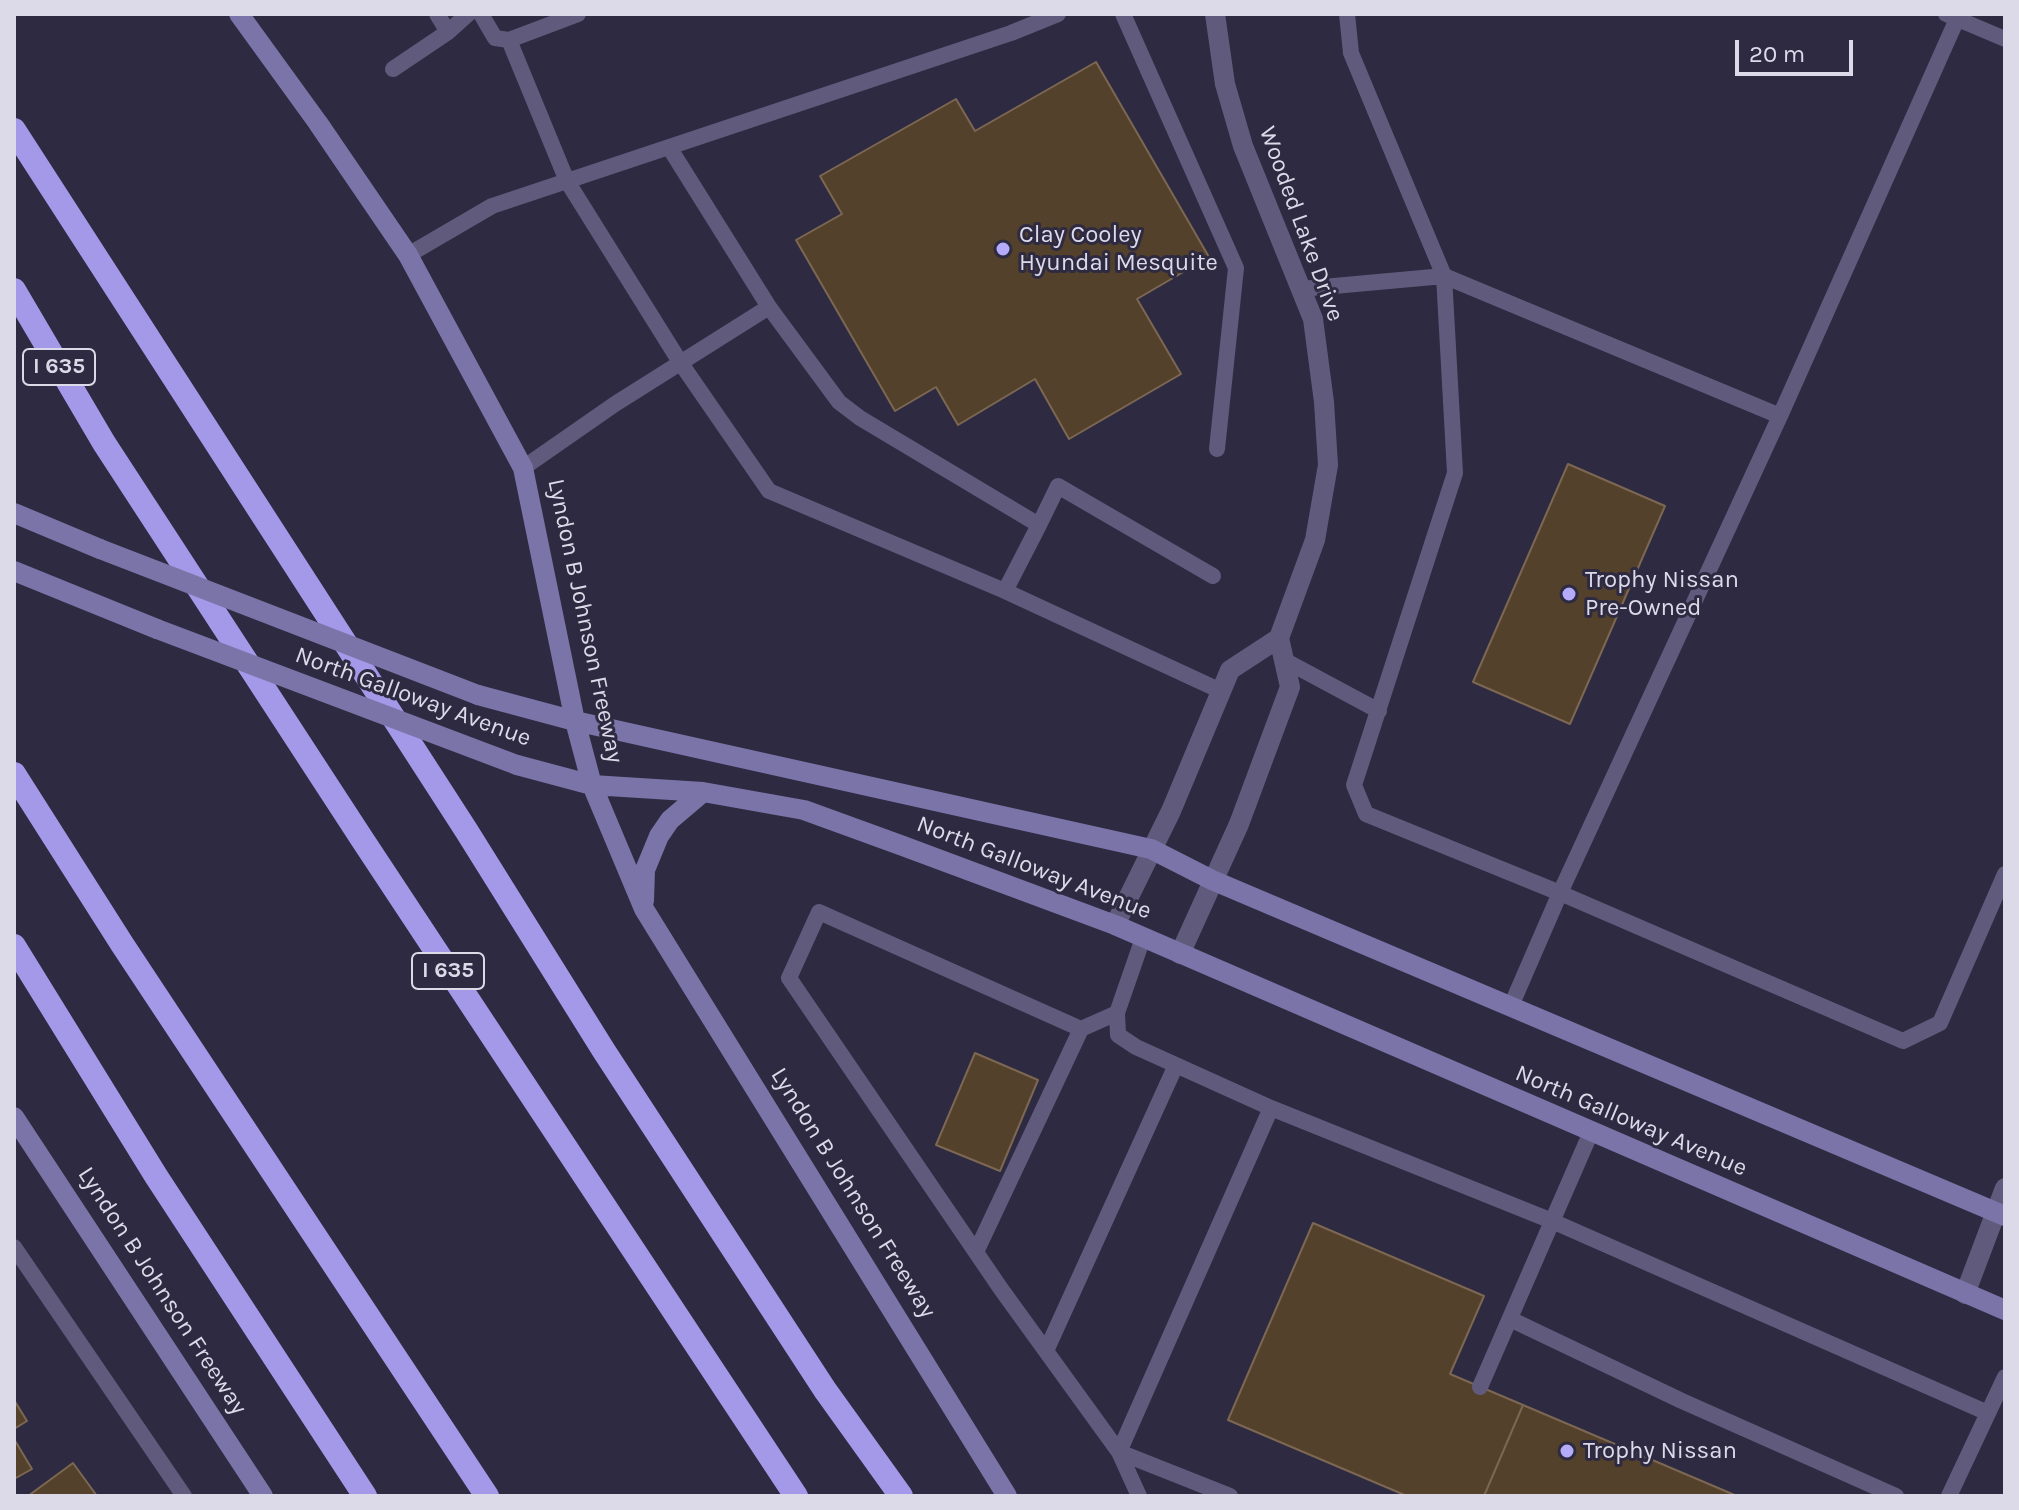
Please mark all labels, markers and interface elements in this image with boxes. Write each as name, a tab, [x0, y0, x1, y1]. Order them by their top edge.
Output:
scale bar	[1739, 24, 1857, 74]
text: 20 m	[1749, 40, 1805, 68]
street label: Wooded Lake Drive	[1252, 123, 1350, 325]
place label: Clay Cooley Hyundai Mesquite	[1019, 221, 1218, 277]
marker: Clay Cooley Hyundai Mesquite	[994, 240, 1012, 258]
road number: I 635	[23, 349, 95, 385]
street label: Lyndon B Johnson Freeway	[541, 476, 629, 766]
place label: Trophy Nissan Pre-Owned	[1585, 566, 1739, 622]
marker: Trophy Nissan Pre-Owned	[1560, 585, 1578, 603]
street label: North Galloway Avenue	[291, 641, 535, 753]
street label: North Galloway Avenue	[913, 810, 1155, 926]
road number: I 635	[412, 953, 484, 989]
street label: North Galloway Avenue	[1511, 1059, 1751, 1183]
street label: Lyndon B Johnson Freeway	[764, 1063, 942, 1323]
street label: Lyndon B Johnson Freeway	[71, 1162, 253, 1420]
place label: Trophy Nissan	[1583, 1437, 1737, 1465]
marker: Trophy Nissan	[1558, 1442, 1576, 1460]

